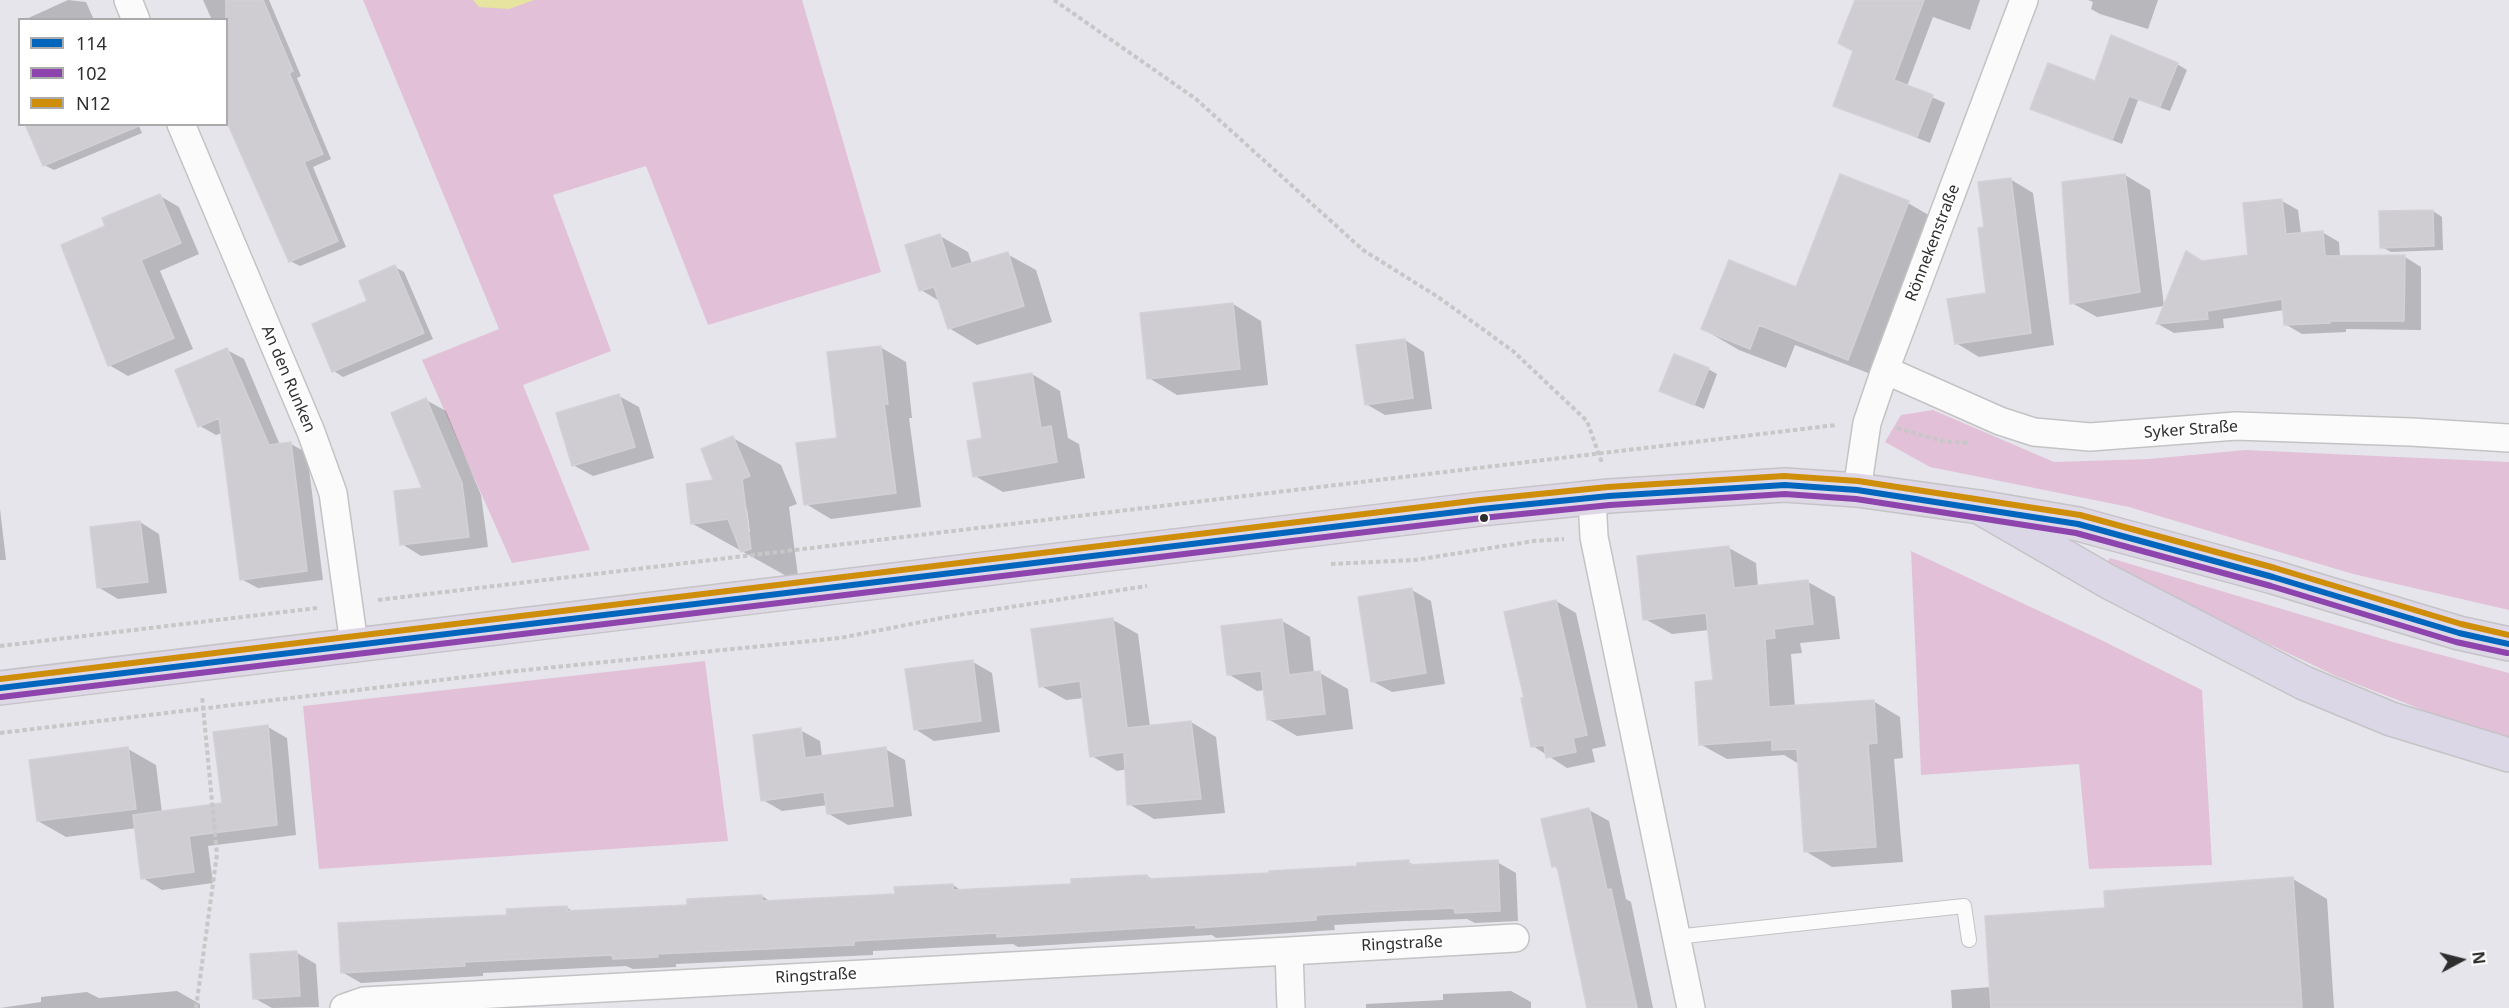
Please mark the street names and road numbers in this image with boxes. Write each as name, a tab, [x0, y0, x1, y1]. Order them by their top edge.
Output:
street label: Rönnekenstraße	[1902, 182, 1964, 304]
street label: An den Runken	[257, 323, 319, 435]
street label: Syker Straße	[2143, 417, 2239, 443]
street label: Ringstraße	[1361, 932, 1443, 956]
street label: Ringstraße	[775, 964, 857, 988]

